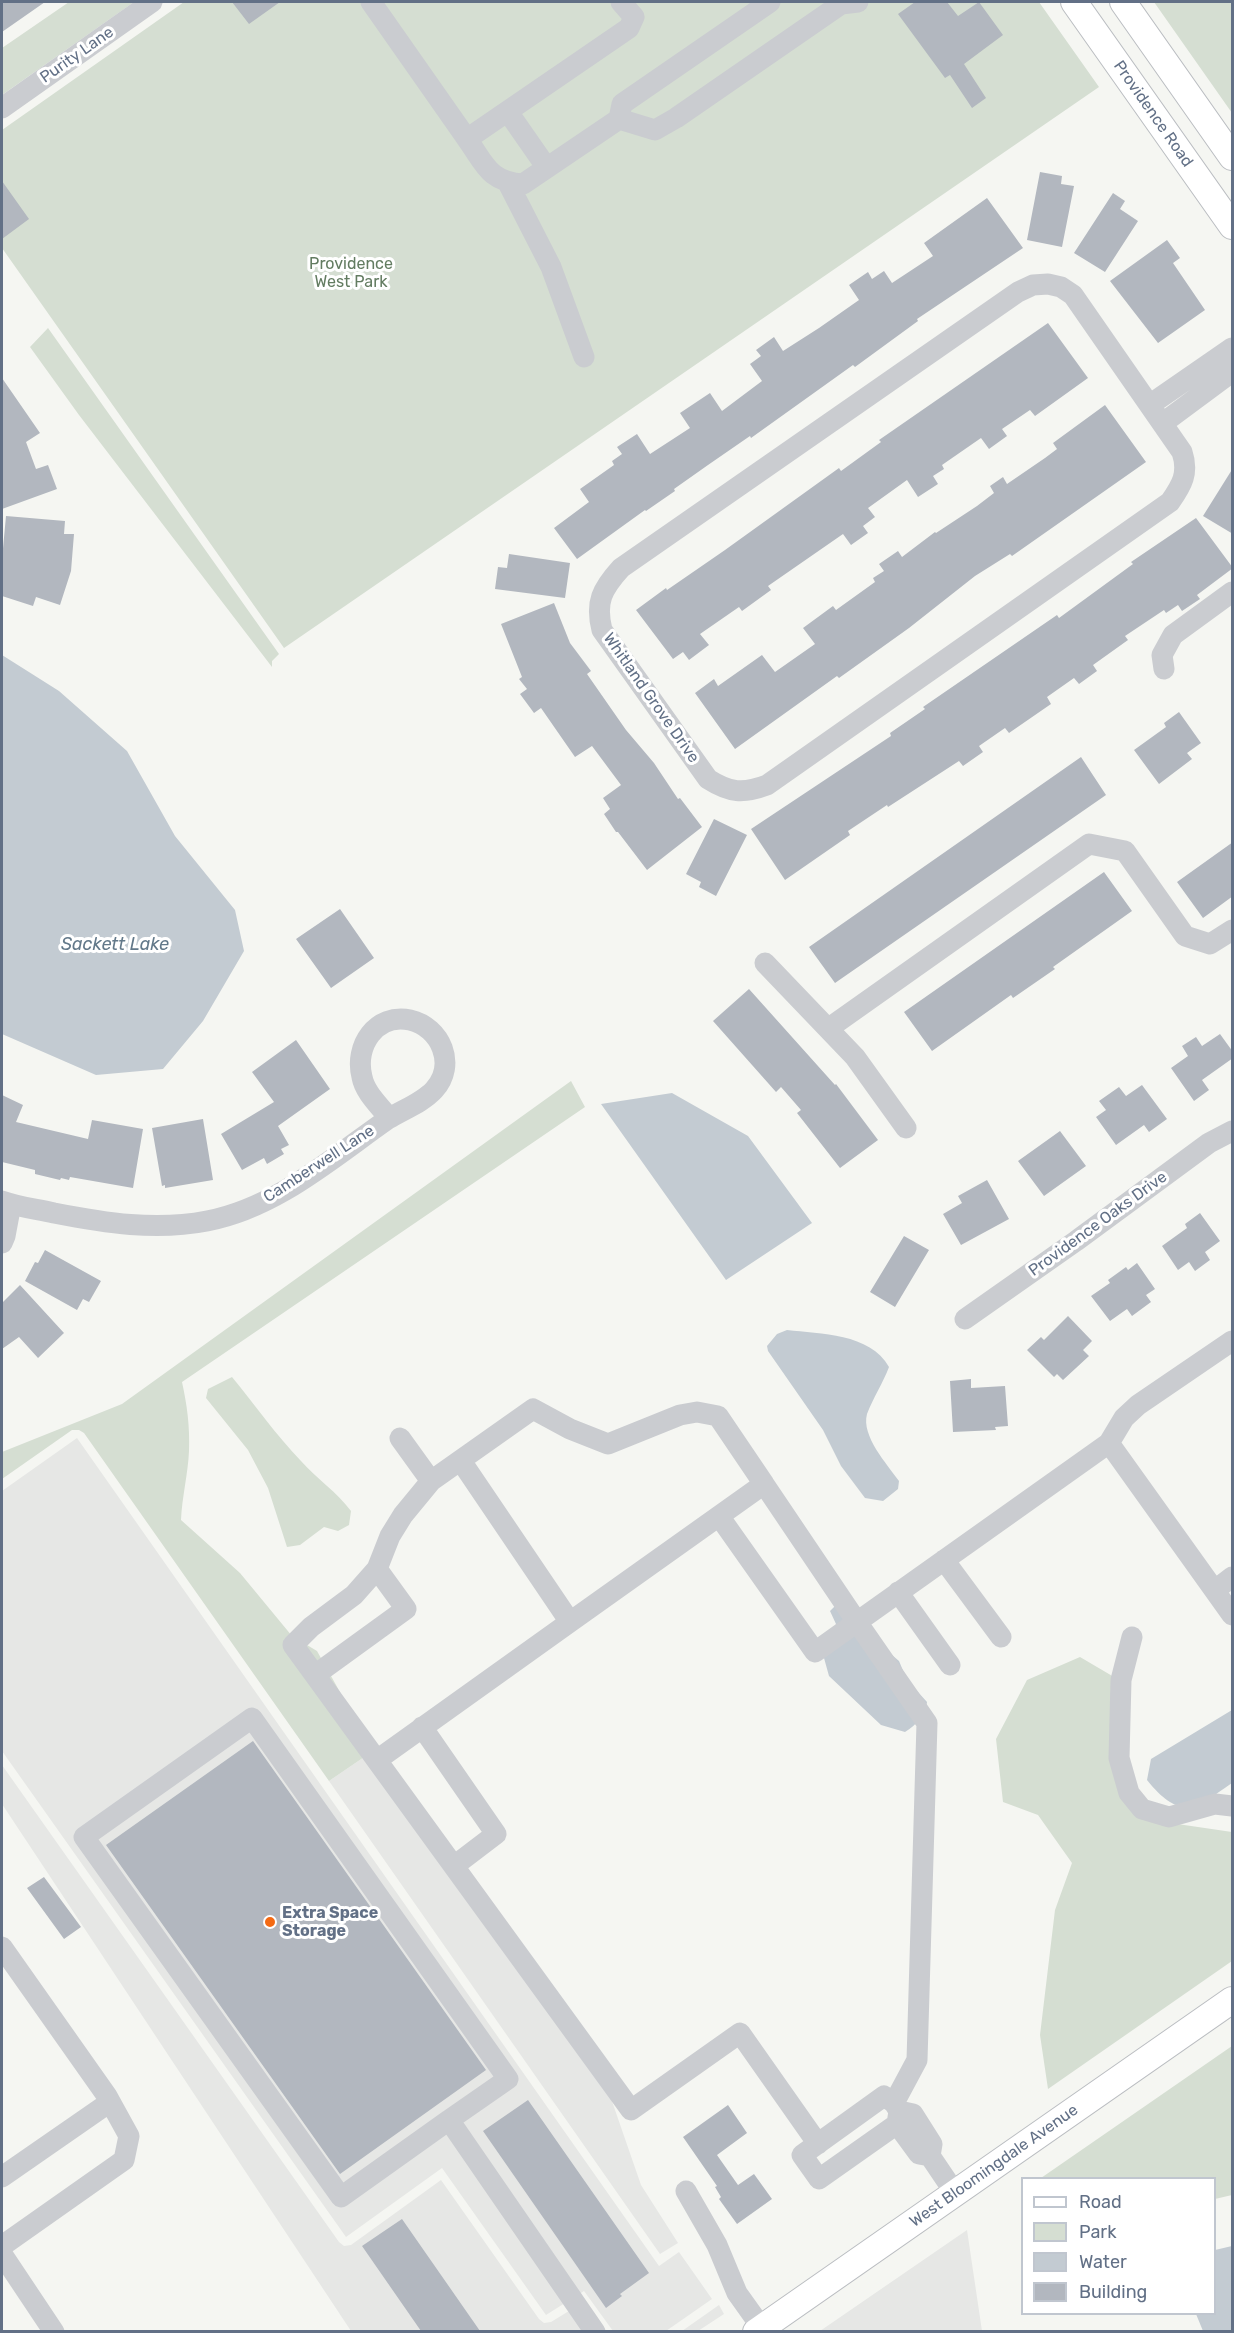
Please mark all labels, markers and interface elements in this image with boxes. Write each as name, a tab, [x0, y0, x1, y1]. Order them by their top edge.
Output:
street label: Purity Lane	[37, 23, 117, 87]
street label: Providence Road	[1109, 57, 1197, 171]
park label: Providence West Park	[309, 254, 393, 292]
street label: Whitland Grove Drive	[599, 629, 703, 767]
water label: Sackett Lake	[61, 934, 169, 956]
street label: Camberwell Lane	[260, 1121, 378, 1207]
street label: Providence Oaks Drive	[1025, 1167, 1171, 1281]
place label: Extra Space Storage	[282, 1903, 378, 1941]
marker: Extra Space Storage	[263, 1915, 277, 1929]
street label: West Bloomingdale Avenue	[906, 2100, 1082, 2232]
legend	[1021, 2177, 1216, 2315]
text: Road	[1079, 2191, 1122, 2213]
text: Park	[1079, 2221, 1116, 2243]
text: Water	[1079, 2251, 1127, 2273]
text: Building	[1079, 2281, 1147, 2303]

